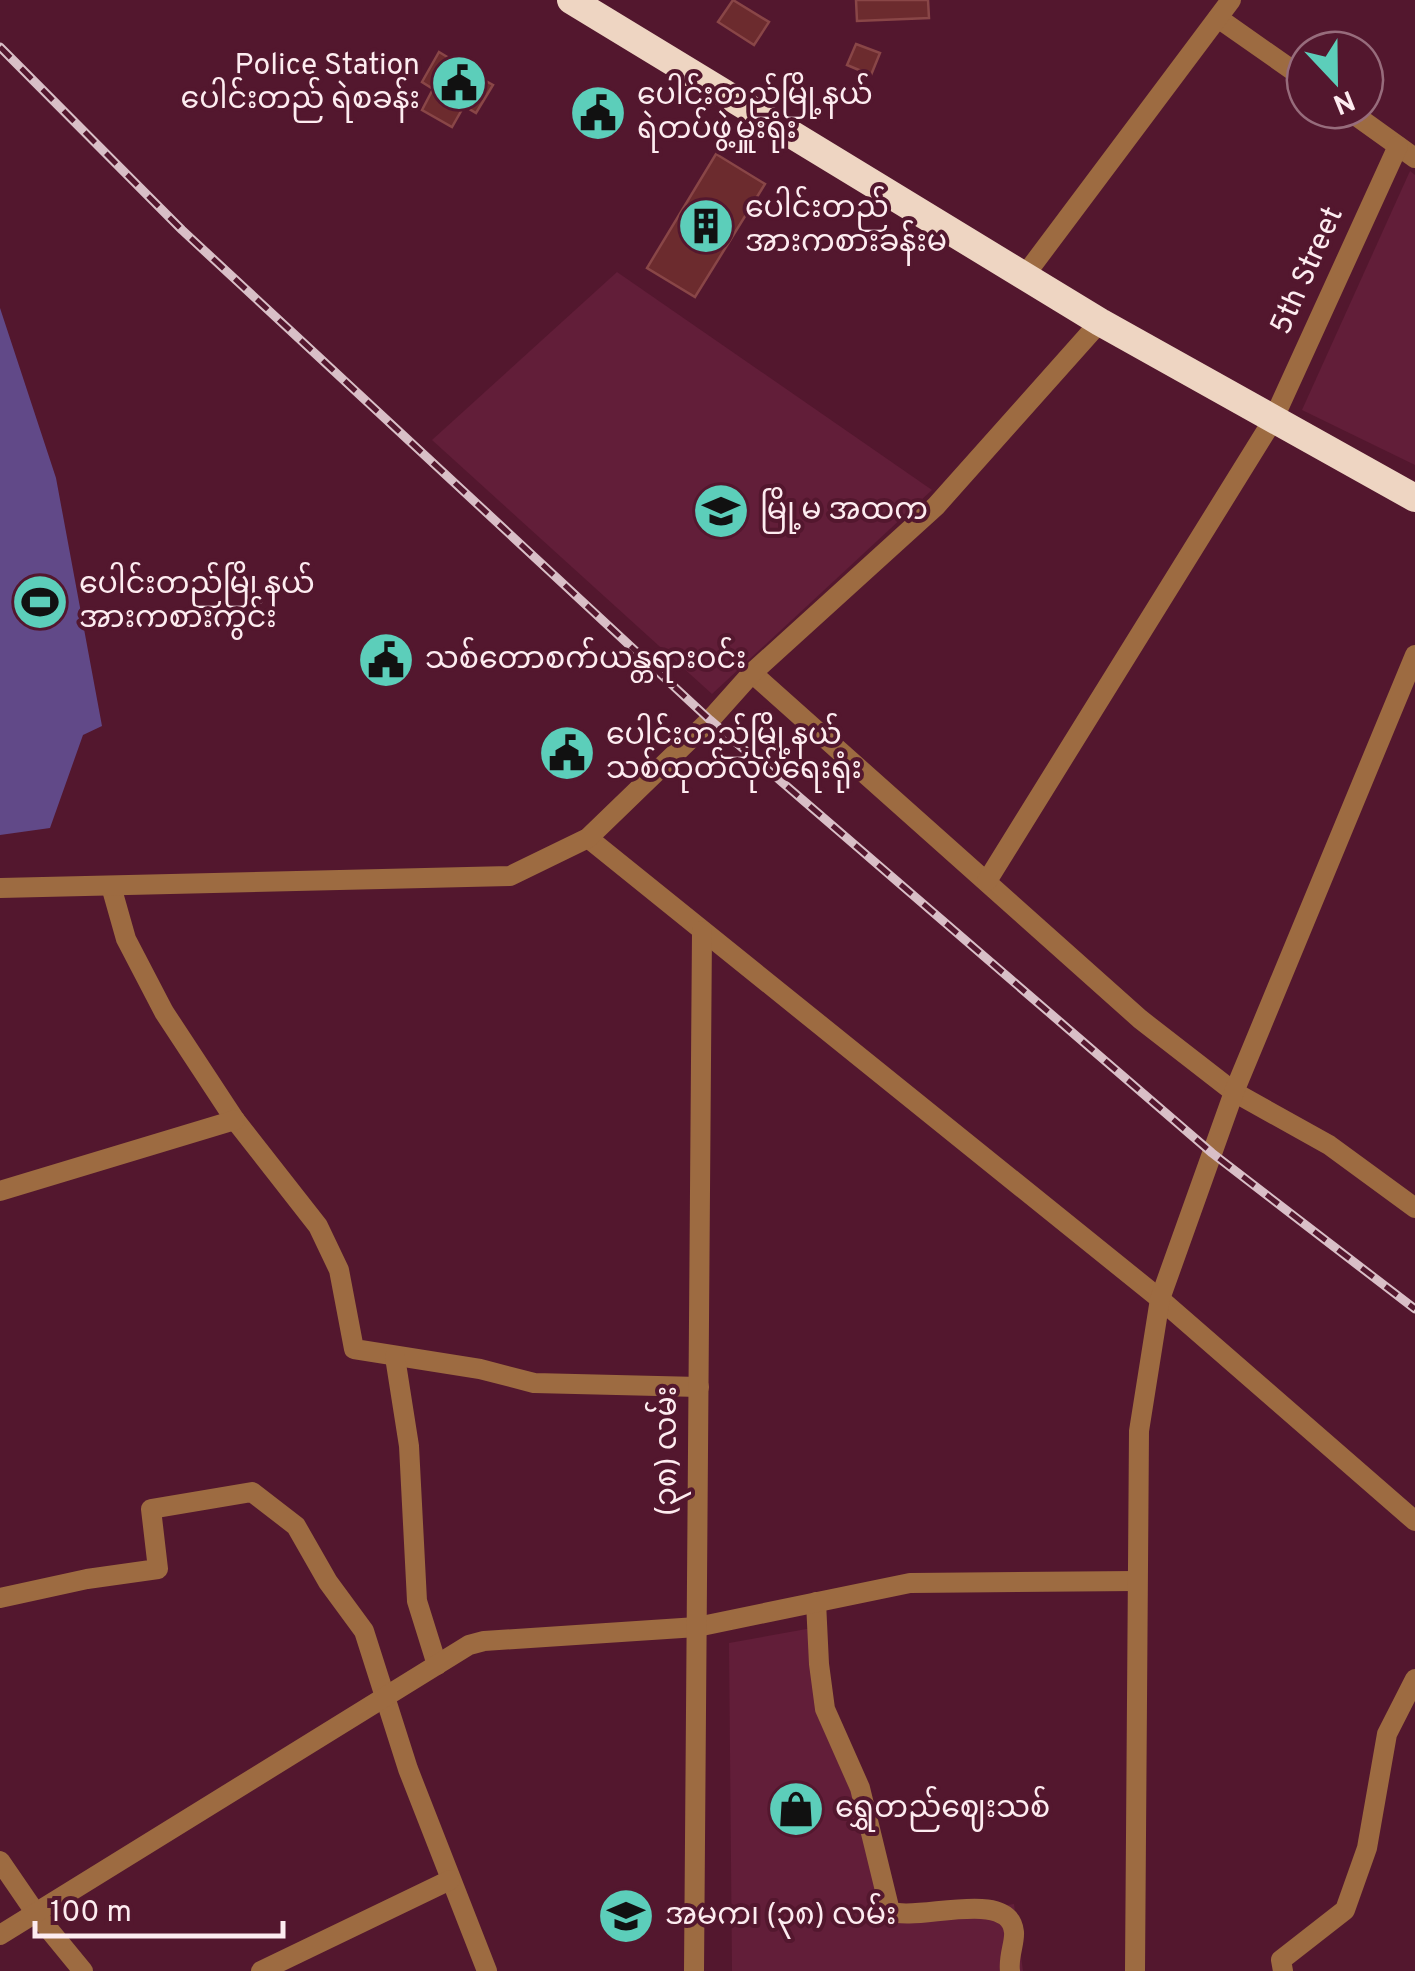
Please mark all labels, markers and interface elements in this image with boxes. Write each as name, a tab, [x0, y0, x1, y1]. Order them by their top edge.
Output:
north arrow	[1285, 30, 1385, 130]
place label: Police Station ပေါင်းတည် ရဲစခန်း	[181, 48, 420, 123]
public building icon: Police Station ပေါင်းတည် ရဲစခန်း	[429, 53, 489, 113]
place label: ပေါင်းတည်မြို့နယ် ရဲတပ်ဖွဲ့မှူးရုံး	[637, 72, 873, 153]
text: N	[1327, 80, 1359, 121]
public building icon: ပေါင်းတည်မြို့နယ် ရဲတပ်ဖွဲ့မှူးရုံး	[568, 83, 628, 143]
place label: ပေါင်းတည် အားကစားခန်းမ	[745, 185, 947, 266]
building icon: ပေါင်းတည် အားကစားခန်းမ	[676, 196, 736, 256]
street label: 5th Street	[1263, 201, 1353, 341]
school or university icon: မြို့မ အထက	[691, 481, 751, 541]
place label: မြို့မ အထက	[760, 487, 928, 534]
place label: ‌ပေါင်းတည်မြို့နယ် အားကစားကွင်း	[79, 561, 315, 640]
sports icon: ‌ပေါင်းတည်မြို့နယ် အားကစားကွင်း	[10, 572, 70, 632]
public building icon: သစ်တောစက်ယန္တရားဝင်း	[356, 630, 416, 690]
place label: သစ်တောစက်ယန္တရားဝင်း	[425, 636, 746, 683]
place label: ပေါင်းတည်မြို့နယ် သစ်ထုတ်လုပ်ရေးရုံး	[606, 712, 862, 793]
public building icon: ပေါင်းတည်မြို့နယ် သစ်ထုတ်လုပ်ရေးရုံး	[537, 723, 597, 783]
street label: (၃၈) လမ်း	[644, 1386, 691, 1516]
shop icon: ရွှေတည်ဈေးသစ်	[766, 1779, 826, 1839]
place label: ရွှေတည်ဈေးသစ်	[835, 1785, 1050, 1832]
scale bar	[35, 1876, 282, 1938]
school or university icon: အမက၊ (၃၈) လမ်း	[596, 1886, 656, 1946]
place label: အမက၊ (၃၈) လမ်း	[665, 1892, 896, 1939]
text: 100 m	[50, 1895, 132, 1932]

